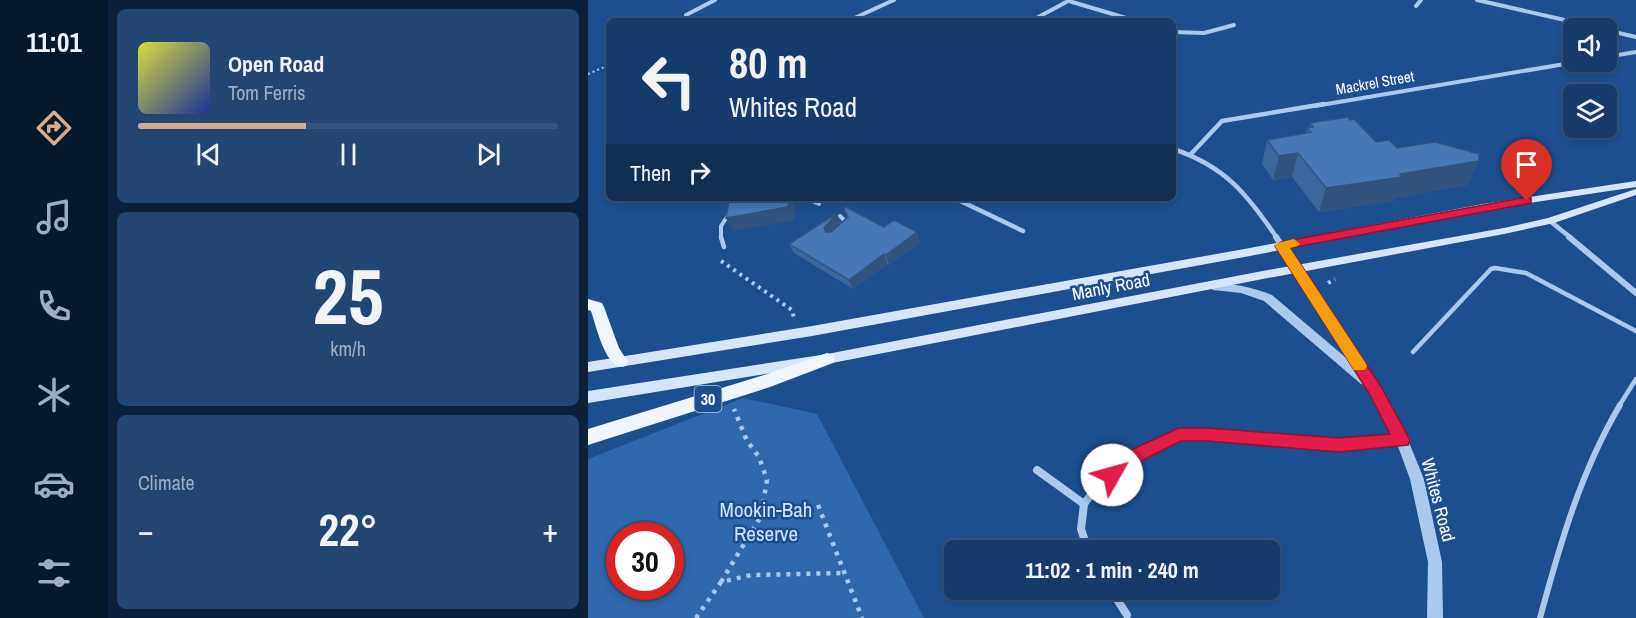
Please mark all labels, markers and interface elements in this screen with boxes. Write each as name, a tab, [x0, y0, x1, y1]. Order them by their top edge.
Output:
map controls	[1563, 18, 1617, 138]
button: sound	[1563, 18, 1617, 72]
text: 11:01	[26, 24, 82, 60]
text: 80 m	[729, 35, 808, 91]
icon: left	[630, 42, 708, 120]
text: Open Road	[228, 49, 324, 79]
street label: Mackrel Street	[1334, 65, 1416, 100]
text: Tom Ferris	[228, 79, 306, 106]
button: layers	[1563, 84, 1617, 138]
text: Whites Road	[729, 89, 857, 125]
icon: directions	[33, 107, 75, 149]
icon: previous	[192, 138, 225, 171]
icon: pause	[332, 138, 365, 171]
icon: next	[472, 138, 505, 171]
pin	[1501, 139, 1552, 201]
icon: arrive	[1510, 148, 1543, 181]
icon: right	[683, 156, 716, 189]
text: Then	[630, 158, 671, 188]
icon: music	[33, 196, 75, 238]
text: 25	[312, 243, 384, 348]
street label: Manly Road	[1070, 267, 1152, 306]
icon: phone	[33, 285, 75, 327]
text: km/h	[330, 335, 366, 362]
icon: climate	[33, 374, 75, 416]
road number: 30	[694, 386, 722, 412]
position arrow	[1080, 443, 1144, 507]
street label: Whites Road	[1415, 455, 1462, 544]
icon: car	[33, 463, 75, 505]
text: Climate	[138, 469, 195, 496]
park label: Mookin-Bah Reserve	[720, 495, 812, 548]
text: 22°	[318, 499, 378, 560]
text: −	[138, 508, 154, 552]
text: +	[542, 508, 558, 552]
speed limit sign: 30	[606, 522, 684, 600]
icon: filters	[33, 552, 75, 594]
text: 11:02 · 1 min · 240 m	[1025, 555, 1199, 585]

